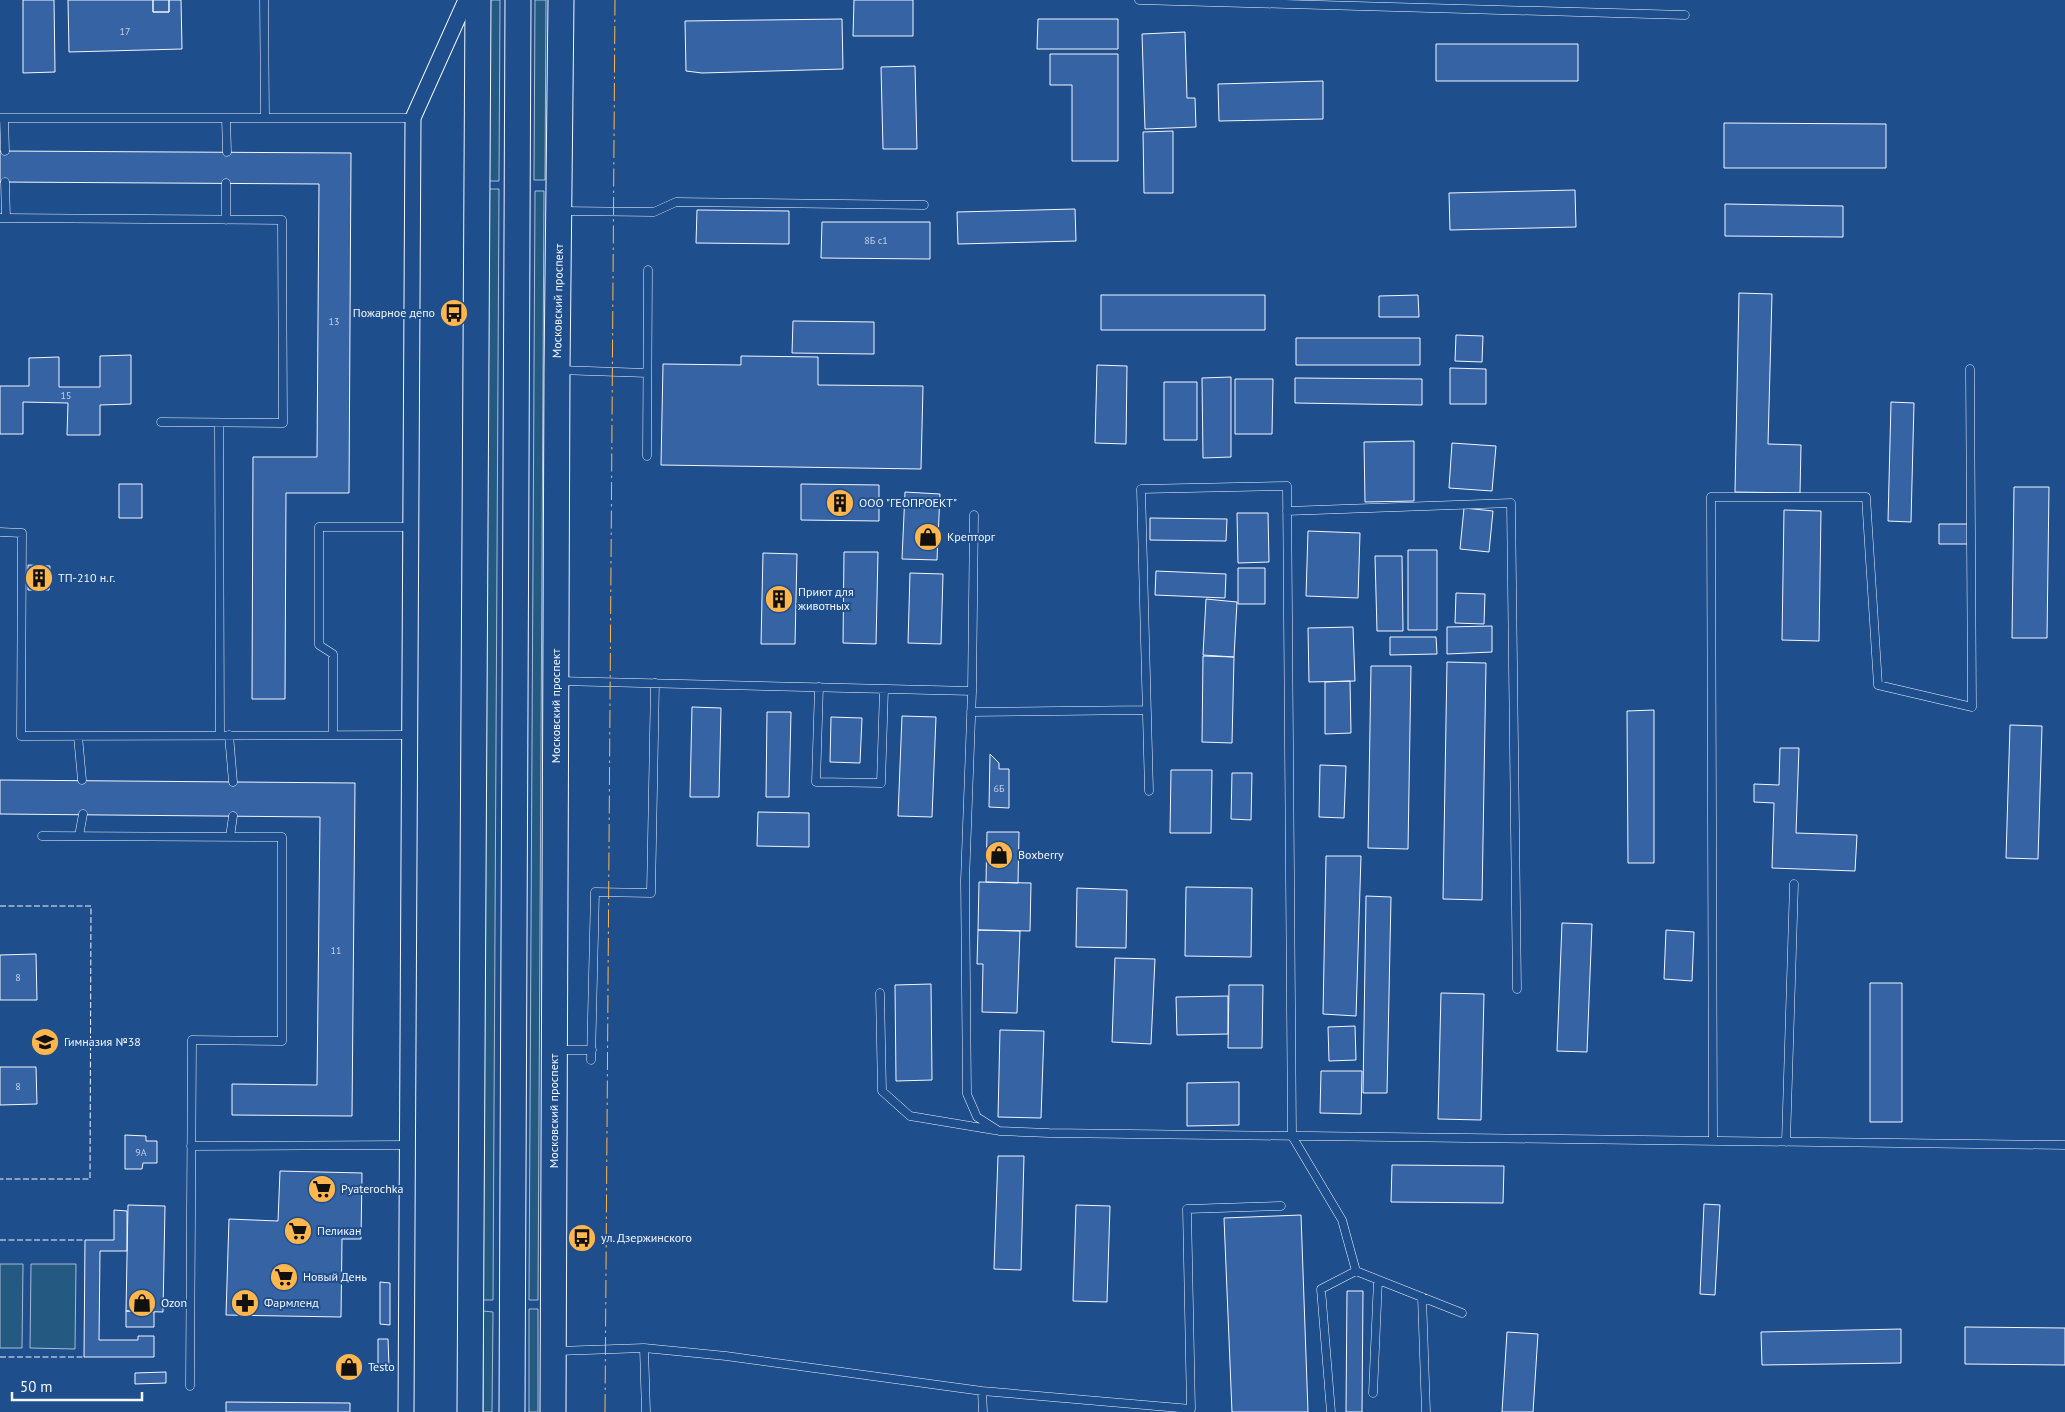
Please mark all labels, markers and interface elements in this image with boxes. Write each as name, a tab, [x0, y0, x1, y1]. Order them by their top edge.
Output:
house number: 17	[120, 25, 130, 38]
house number: 8Б с1	[864, 234, 888, 247]
street label: Московский проспект	[549, 243, 566, 358]
bus stop icon: Пожарное депо	[439, 298, 469, 328]
place label: Пожарное депо	[353, 305, 435, 320]
house number: 13	[329, 315, 339, 328]
house number: 15	[61, 389, 71, 402]
building icon: ООО "ГЕОПРОЕКТ"	[825, 488, 855, 518]
place label: ООО "ГЕОПРОЕКТ"	[859, 495, 957, 510]
shop icon: Крепторг	[913, 522, 943, 552]
place label: Крепторг	[947, 529, 996, 544]
building icon: ТП-210 н.г.	[24, 563, 54, 593]
place label: ТП-210 н.г.	[58, 570, 115, 585]
building icon: Приют для животных	[764, 584, 794, 614]
place label: Приют для животных	[798, 584, 854, 613]
street label: Московский проспект	[548, 648, 563, 763]
house number: 6Б	[994, 782, 1005, 795]
shop icon: Boxberry	[984, 840, 1014, 870]
place label: Boxberry	[1018, 847, 1064, 862]
house number: 11	[331, 944, 341, 957]
house number: 8	[15, 971, 21, 984]
school or university icon: Гимназия №38	[30, 1027, 60, 1057]
place label: Гимназия №38	[64, 1034, 141, 1049]
street label: Московский проспект	[546, 1053, 561, 1168]
house number: 8	[15, 1080, 21, 1093]
house number: 9А	[135, 1146, 147, 1159]
supermarket icon: Pyaterochka	[307, 1174, 337, 1204]
place label: Pyaterochka	[341, 1181, 404, 1196]
supermarket icon: Пеликан	[283, 1216, 313, 1246]
place label: Пеликан	[317, 1223, 362, 1238]
bus stop icon: ул. Дзержинского	[567, 1223, 597, 1253]
place label: ул. Дзержинского	[601, 1230, 692, 1245]
supermarket icon: Новый День	[269, 1262, 299, 1292]
place label: Новый День	[303, 1269, 367, 1284]
shop icon: Ozon	[127, 1288, 157, 1318]
pharmacy icon: Фармленд	[230, 1288, 260, 1318]
place label: Ozon	[161, 1295, 187, 1310]
place label: Фармленд	[264, 1295, 319, 1310]
shop icon: Testo	[334, 1352, 364, 1382]
place label: Testo	[368, 1359, 395, 1374]
scale bar	[12, 1370, 142, 1402]
text: 50 m	[20, 1377, 53, 1396]

